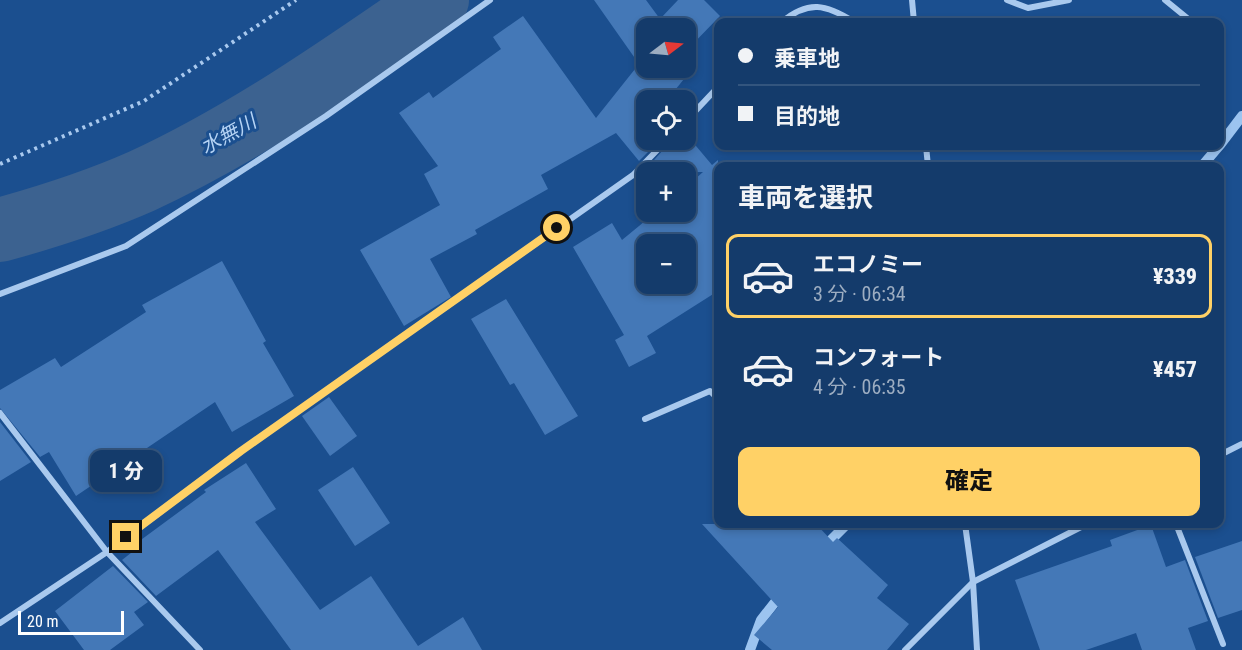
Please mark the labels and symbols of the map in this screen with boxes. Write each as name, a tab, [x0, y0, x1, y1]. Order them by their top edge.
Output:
north arrow	[636, 18, 696, 78]
water label: 水無川	[196, 108, 262, 159]
route start	[543, 214, 570, 241]
callout: 1 分	[90, 450, 162, 492]
route end	[112, 523, 139, 550]
scale bar	[18, 608, 124, 636]

